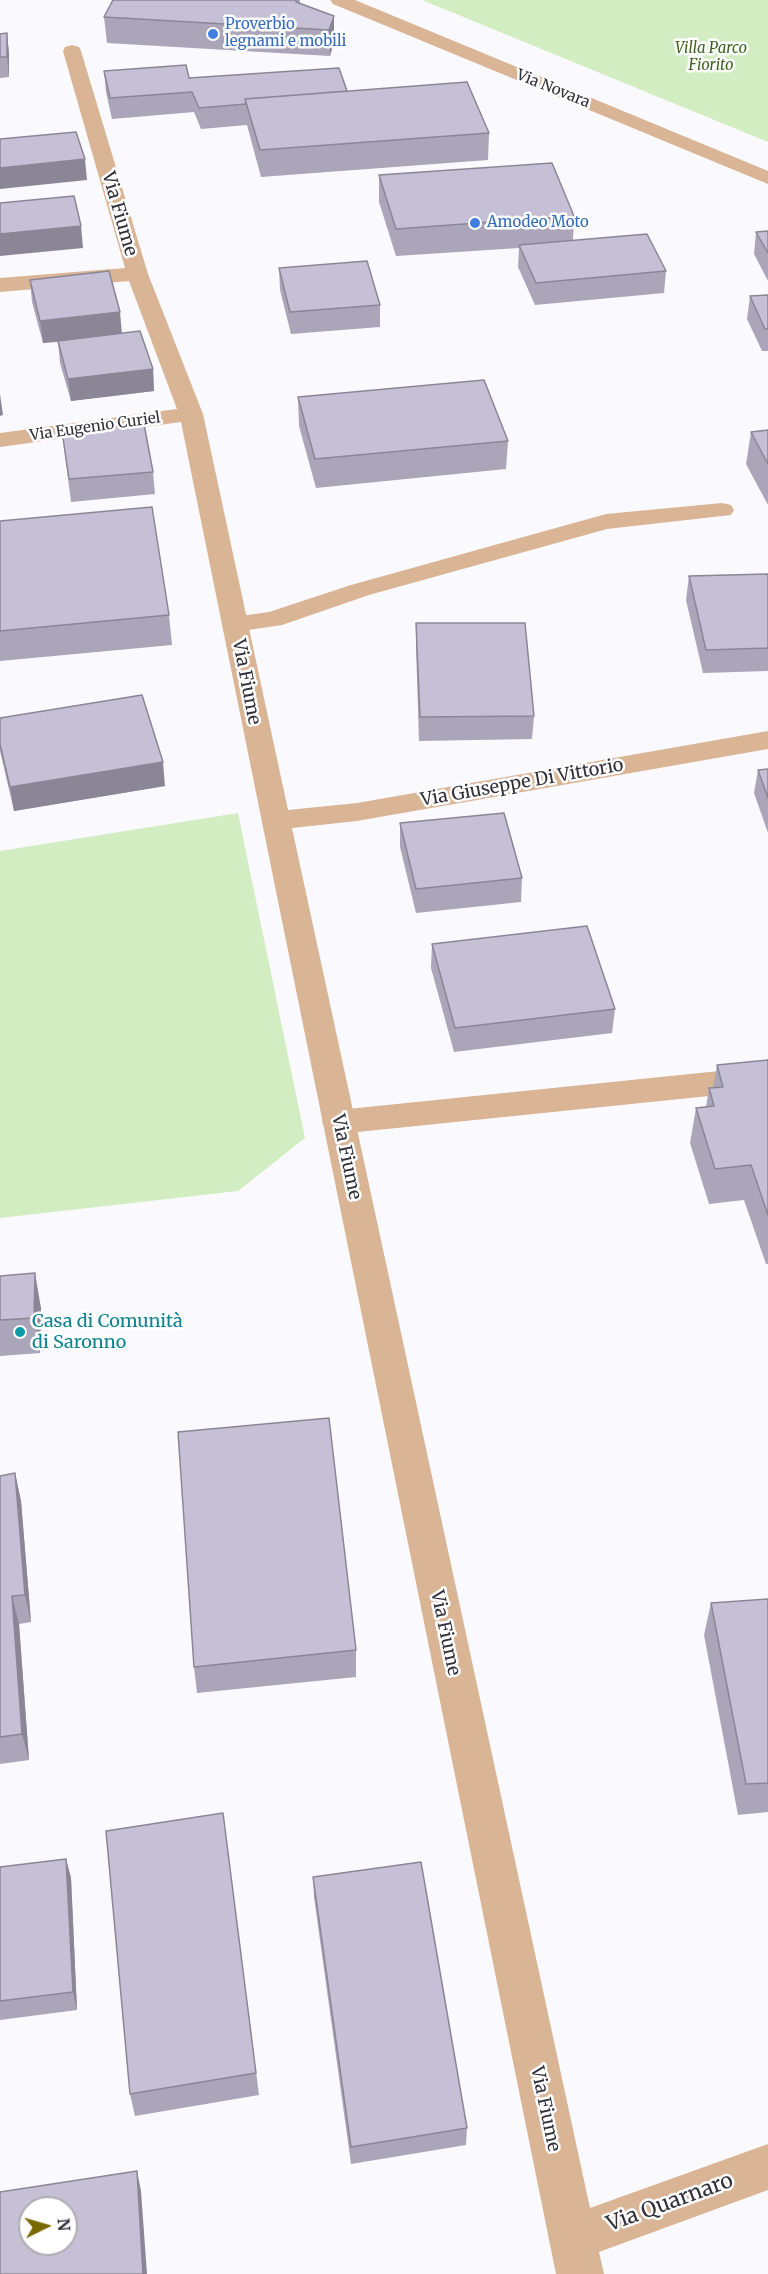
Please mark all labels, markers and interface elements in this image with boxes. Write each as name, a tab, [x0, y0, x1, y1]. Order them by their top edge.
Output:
place label: Proverbio legnami e mobili	[225, 16, 346, 51]
marker: Proverbio legnami e mobili	[206, 27, 220, 41]
park label: Villa Parco Fiorito	[675, 40, 747, 75]
street label: Via Novara	[514, 66, 592, 112]
street label: Via Fiume	[97, 169, 141, 259]
place label: Amodeo Moto	[487, 214, 589, 232]
marker: Amodeo Moto	[468, 216, 482, 230]
street label: Via Eugenio Curiel	[29, 409, 161, 445]
street label: Via Fiume	[227, 638, 265, 726]
street label: Via Giuseppe Di Vittorio	[419, 755, 625, 811]
street label: Via Fiume	[326, 1112, 366, 1202]
place label: Casa di Comunità di Saronno	[32, 1311, 183, 1354]
marker: Casa di Comunità di Saronno	[13, 1325, 27, 1339]
street label: Via Fiume	[425, 1588, 465, 1678]
street label: Via Fiume	[525, 2064, 565, 2154]
street label: Via Quarnaro	[603, 2168, 737, 2238]
north arrow	[18, 2196, 78, 2256]
text: N	[53, 2217, 74, 2232]

